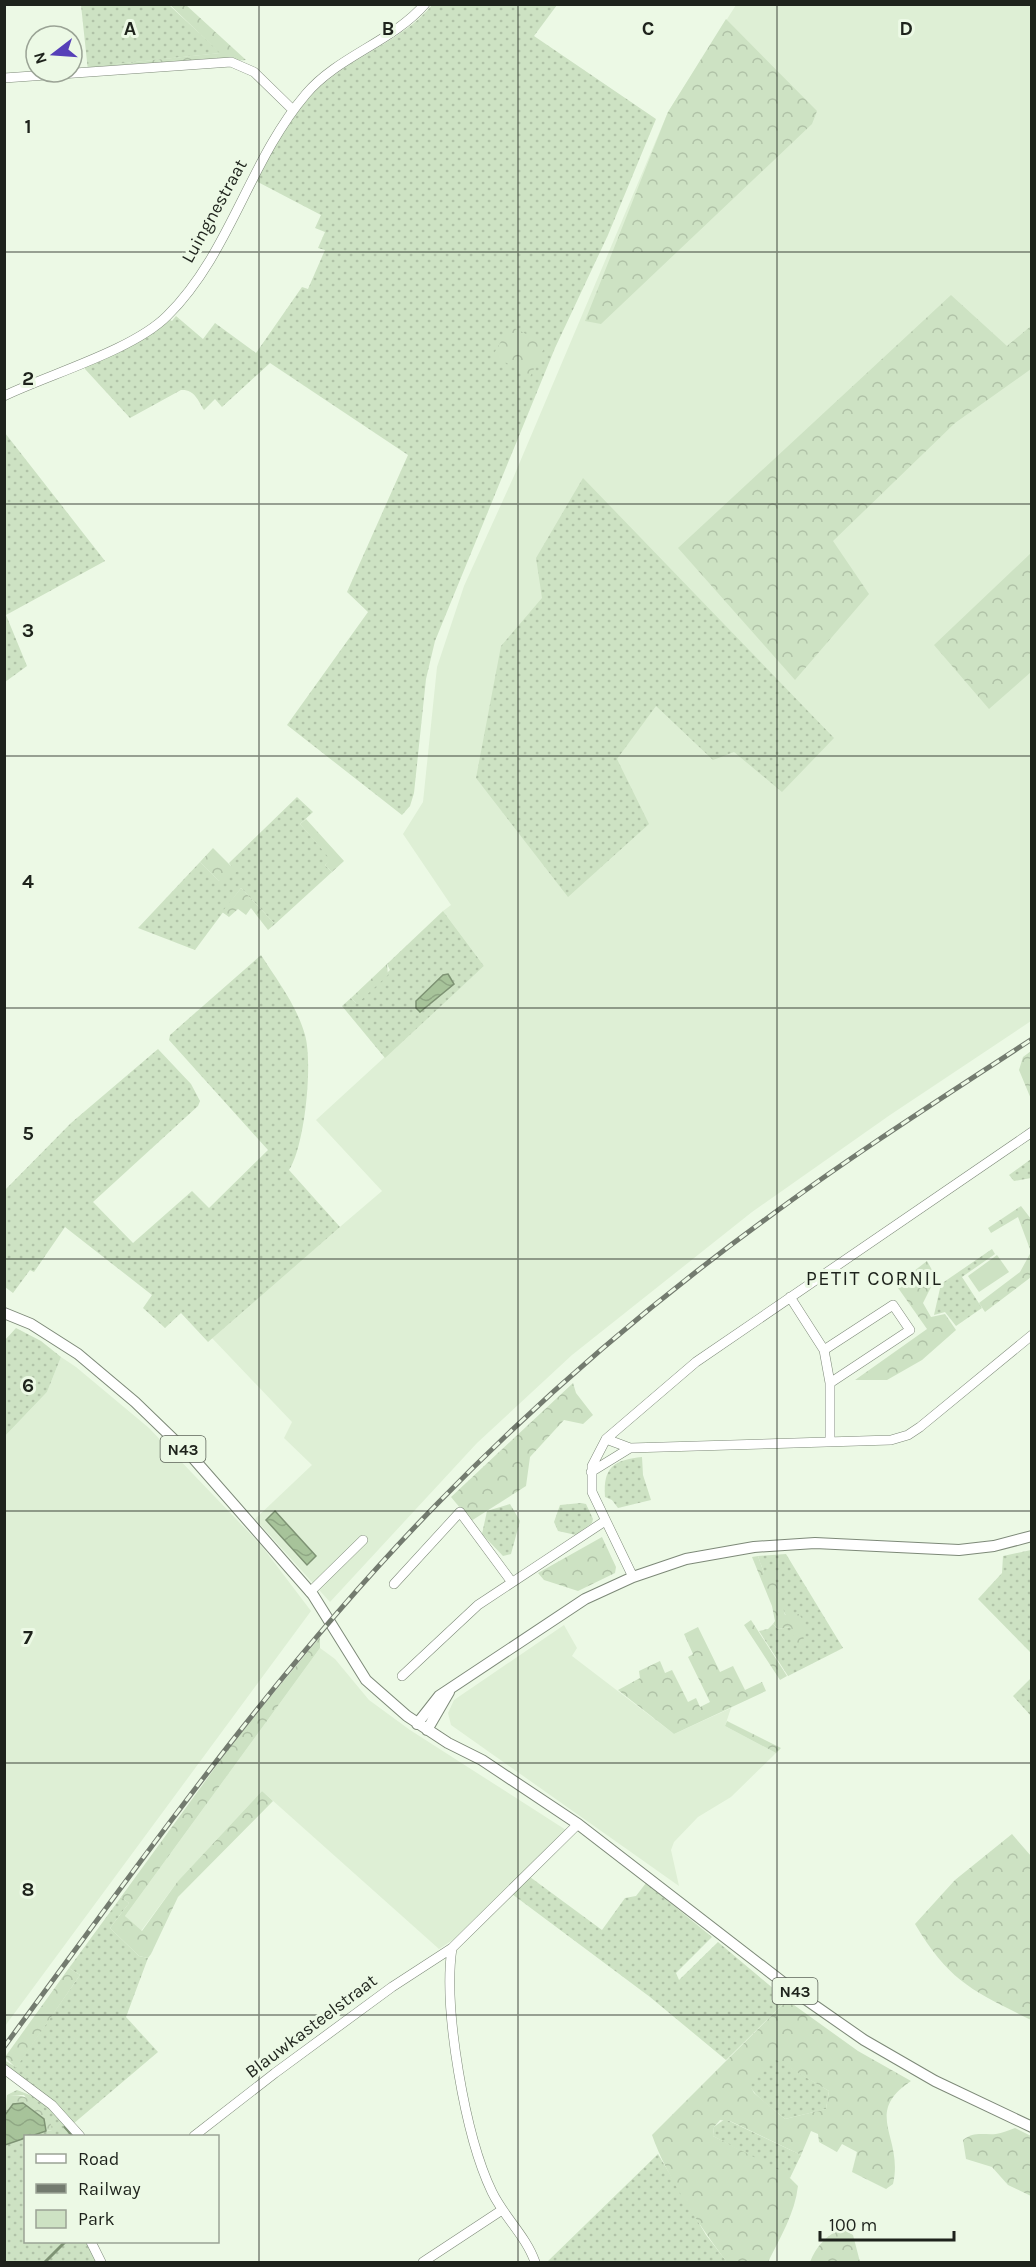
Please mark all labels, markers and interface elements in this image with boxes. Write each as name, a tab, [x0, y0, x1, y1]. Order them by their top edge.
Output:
text: A	[124, 17, 137, 40]
text: B	[382, 17, 394, 40]
text: C	[642, 17, 654, 40]
text: D	[899, 17, 913, 40]
north arrow	[24, 24, 84, 84]
text: N	[29, 50, 51, 67]
text: 1	[24, 115, 32, 138]
street label: Luingnestraat	[176, 155, 252, 267]
text: 2	[22, 367, 34, 390]
text: 3	[22, 619, 34, 642]
text: 4	[22, 870, 34, 893]
text: 5	[22, 1122, 34, 1145]
district label: PETIT CORNIL	[806, 1267, 942, 1290]
text: 6	[22, 1374, 34, 1397]
road number: N43	[160, 1436, 206, 1462]
text: 7	[23, 1626, 33, 1649]
text: 8	[22, 1878, 34, 1901]
street label: Blauwkasteelstraat	[241, 1969, 381, 2083]
road number: N43	[772, 1978, 818, 2004]
legend	[24, 2135, 219, 2243]
text: Road	[78, 2148, 119, 2170]
text: Railway	[78, 2178, 141, 2200]
scale bar	[820, 2204, 954, 2242]
text: Park	[78, 2208, 115, 2230]
text: 100 m	[829, 2214, 877, 2236]

